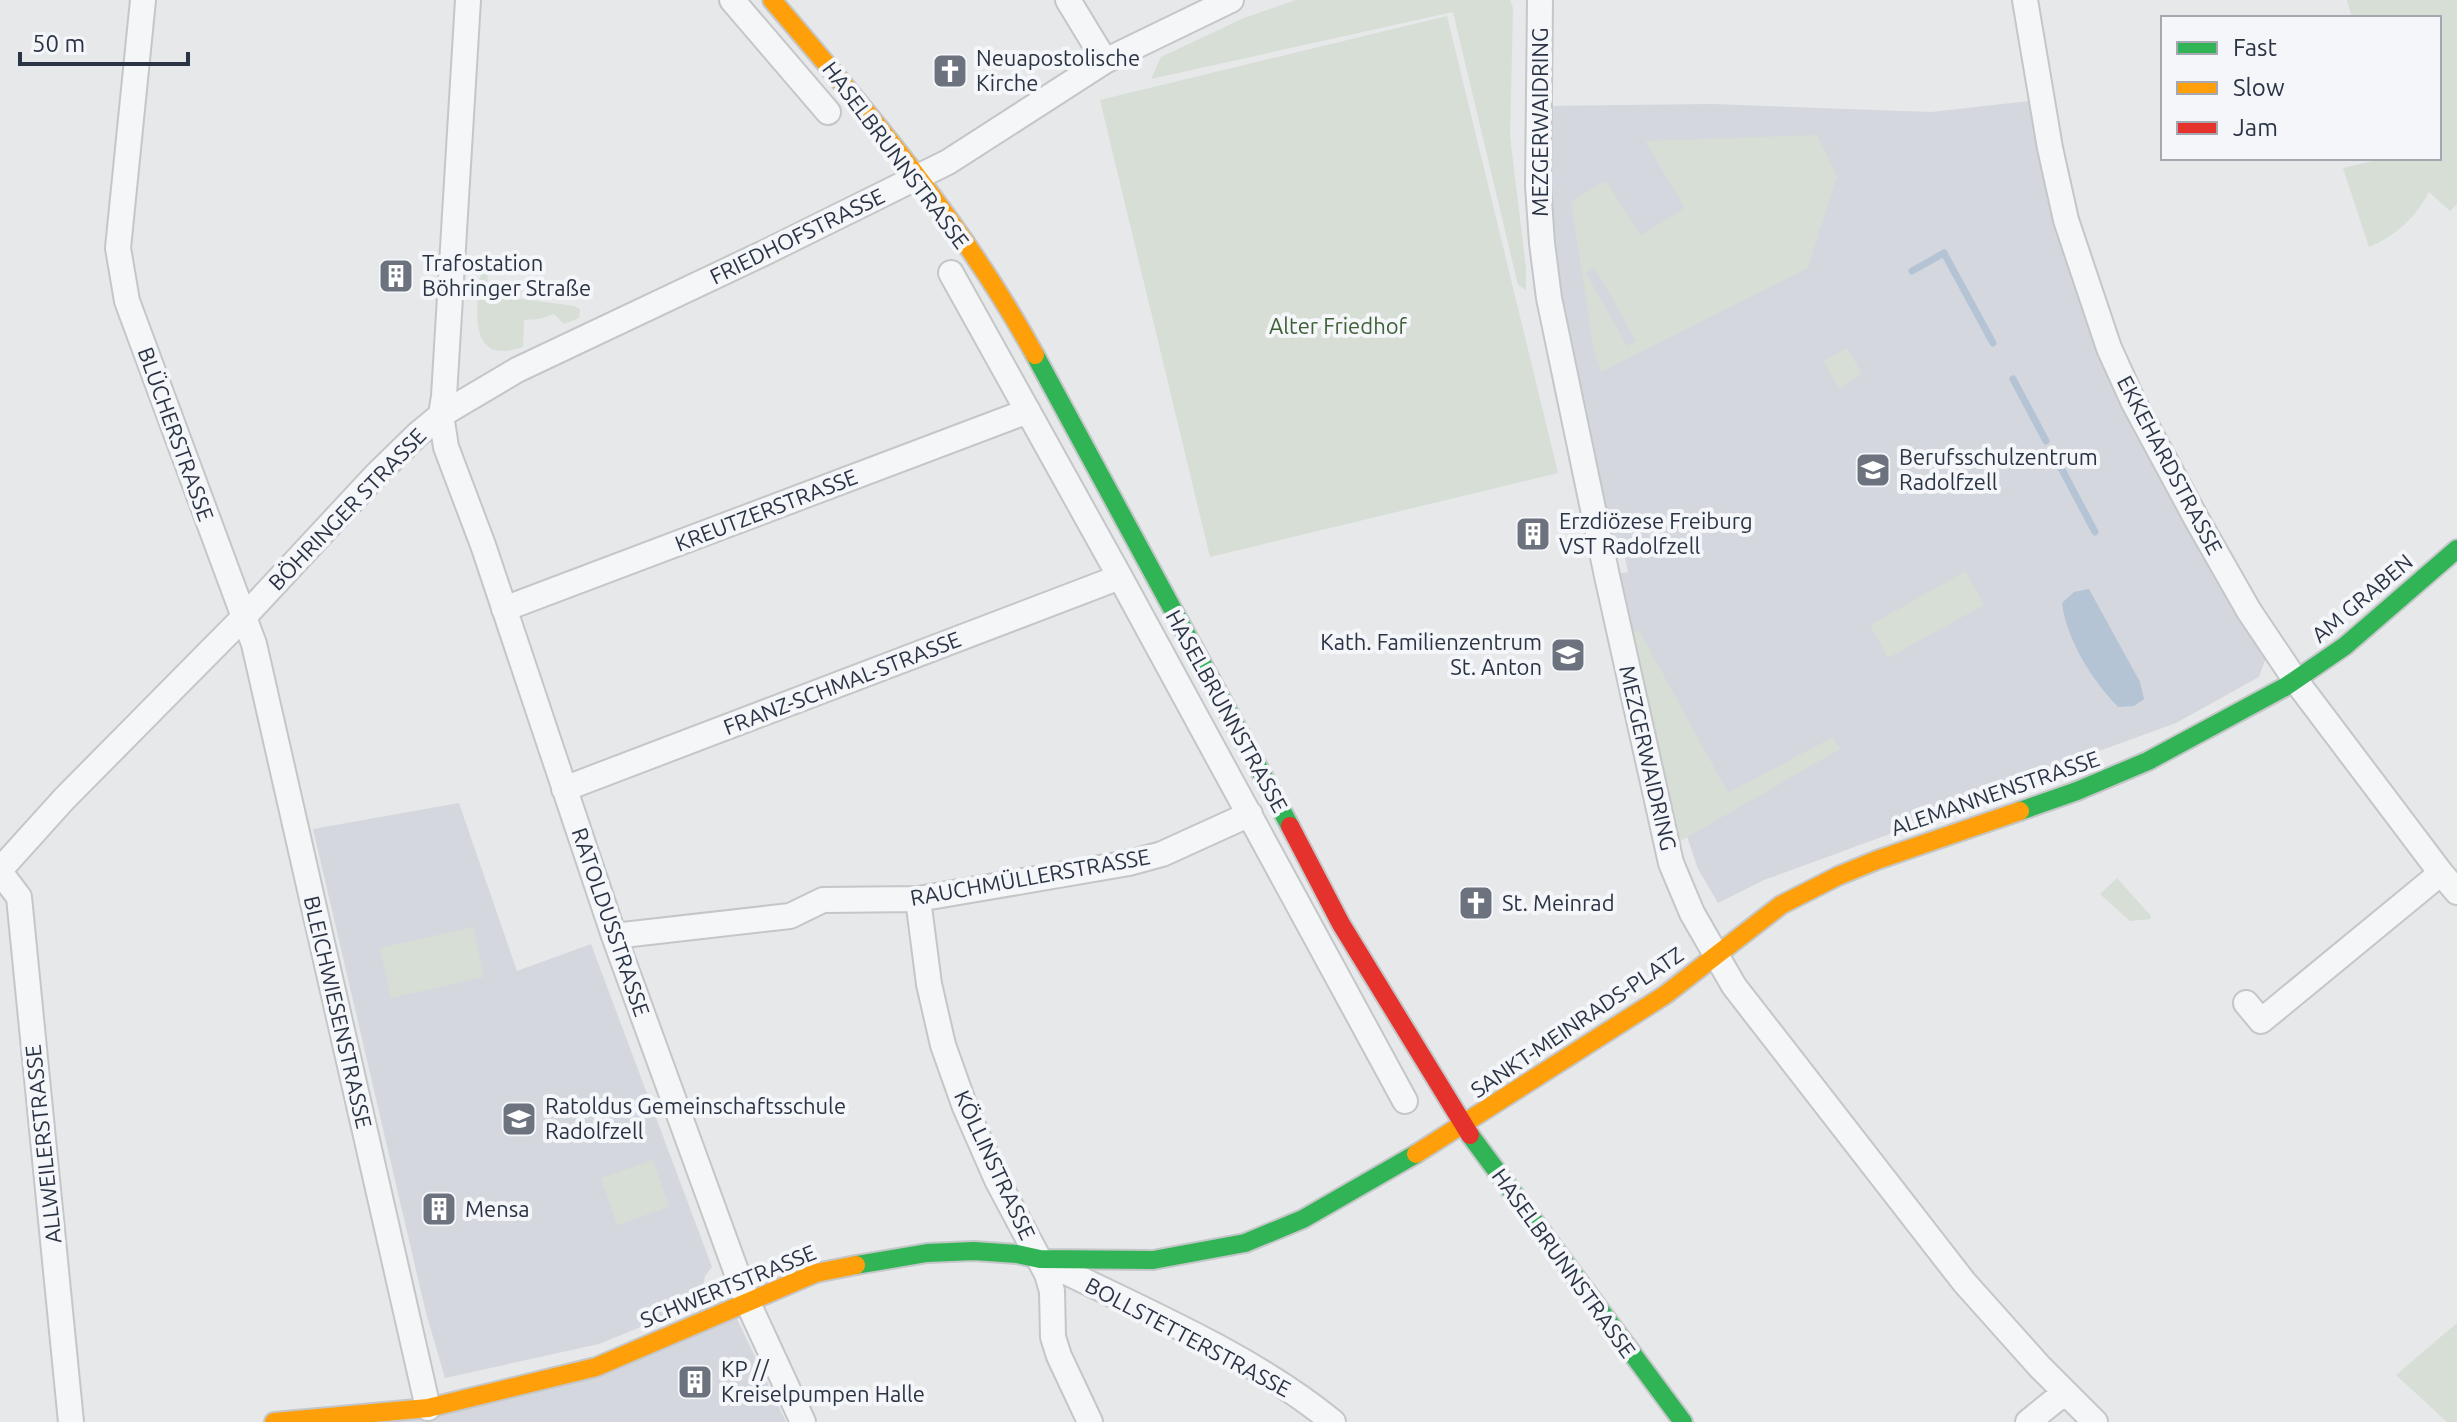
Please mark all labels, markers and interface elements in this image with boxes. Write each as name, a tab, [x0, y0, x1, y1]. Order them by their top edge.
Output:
scale bar	[20, 16, 188, 66]
legend	[2161, 16, 2441, 160]
street label: MEZGERWAIDRING	[1527, 27, 1552, 217]
text: 50 m	[32, 30, 85, 57]
text: Fast	[2233, 34, 2277, 61]
place label: Neuapostolische Kirche	[976, 45, 1140, 95]
church icon: Neuapostolische Kirche	[931, 52, 969, 90]
street label: HASELBRUNNSTRASSE	[818, 56, 975, 253]
text: Slow	[2233, 74, 2285, 101]
text: Jam	[2233, 114, 2278, 141]
street label: FRIEDHOFSTRASSE	[706, 182, 888, 289]
place label: Trafostation Böhringer Straße	[422, 250, 591, 300]
building icon: Trafostation Böhringer Straße	[377, 257, 415, 295]
park label: Alter Friedhof	[1269, 313, 1408, 338]
street label: BLÜCHERSTRASSE	[133, 344, 220, 524]
street label: EKKEHARDSTRASSE	[2113, 371, 2228, 558]
street label: BÖHRINGER STRASSE	[263, 423, 430, 595]
place label: Berufsschulzentrum Radolfzell	[1899, 444, 2098, 494]
school or university icon: Berufsschulzentrum Radolfzell	[1854, 451, 1892, 489]
street label: KREUTZERSTRASSE	[671, 463, 860, 556]
place label: Erzdiözese Freiburg VST Radolfzell	[1559, 508, 1753, 558]
building icon: Erzdiözese Freiburg VST Radolfzell	[1514, 515, 1552, 553]
street label: AM GRABEN	[2306, 548, 2417, 647]
street label: HASELBRUNNSTRASSE	[1161, 605, 1293, 816]
street label: FRANZ-SCHMAL-STRASSE	[720, 626, 964, 739]
place label: Kath. Familienzentrum St. Anton	[1320, 629, 1542, 679]
school or university icon: Kath. Familienzentrum St. Anton	[1549, 636, 1587, 674]
street label: MEZGERWAIDRING	[1615, 663, 1682, 853]
street label: ALEMANNENSTRASSE	[1887, 745, 2102, 840]
street label: RATOLDUSSTRASSE	[567, 824, 655, 1019]
street label: RAUCHMÜLLERSTRASSE	[908, 843, 1152, 910]
church icon: St. Meinrad	[1457, 884, 1495, 922]
place label: St. Meinrad	[1502, 890, 1615, 915]
street label: BLEICHWIESENSTRASSE	[300, 893, 377, 1131]
street label: SANKT-MEINRADS-PLATZ	[1466, 941, 1688, 1102]
street label: ALLWEILERSTRASSE	[20, 1043, 65, 1245]
street label: KÖLLINSTRASSE	[950, 1086, 1041, 1243]
place label: Ratoldus Gemeinschaftsschule Radolfzell	[545, 1093, 846, 1143]
school or university icon: Ratoldus Gemeinschaftsschule Radolfzell	[500, 1100, 538, 1138]
street label: HASELBRUNNSTRASSE	[1487, 1163, 1641, 1362]
building icon: Mensa	[420, 1190, 458, 1228]
place label: Mensa	[465, 1196, 530, 1221]
street label: SCHWERTSTRASSE	[636, 1239, 819, 1332]
street label: BOLLSTETTERSTRASSE	[1081, 1272, 1295, 1401]
place label: KP // Kreiselpumpen Halle	[721, 1356, 925, 1406]
building icon: KP // Kreiselpumpen Halle	[676, 1363, 714, 1401]

